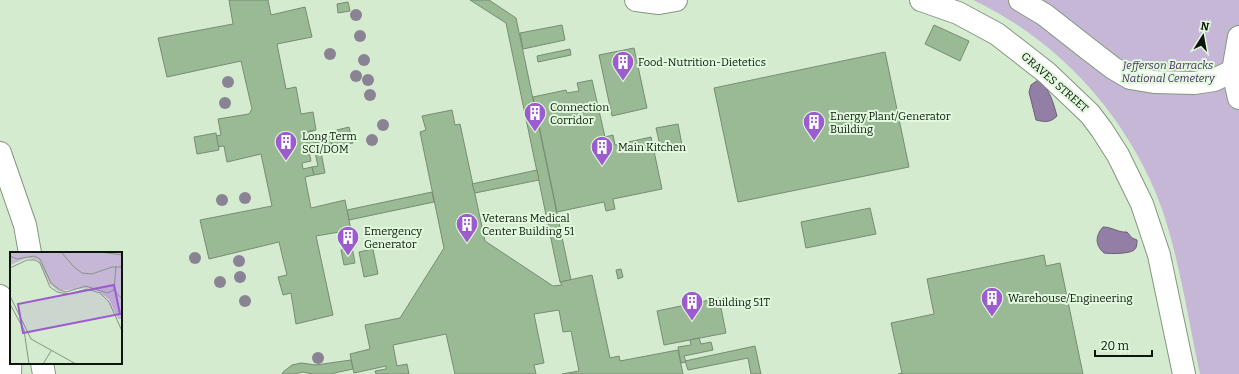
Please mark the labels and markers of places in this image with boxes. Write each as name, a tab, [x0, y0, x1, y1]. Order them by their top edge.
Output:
building icon: Food-Nutrition-Dietetics	[610, 49, 636, 82]
place label: Food-Nutrition-Dietetics	[638, 56, 766, 69]
building icon: Connection Corridor	[522, 100, 548, 133]
place label: Connection Corridor	[550, 101, 609, 127]
building icon: Energy Plant/Generator Building	[801, 109, 827, 142]
place label: Energy Plant/Generator Building	[830, 110, 951, 136]
building icon: Long Term SCI/DOM	[273, 129, 299, 162]
place label: Long Term SCI/DOM	[302, 130, 357, 156]
building icon: Main Kitchen	[589, 134, 615, 167]
place label: Main Kitchen	[618, 141, 686, 154]
building icon: Veterans Medical Center Building 51	[454, 211, 480, 244]
place label: Veterans Medical Center Building 51	[482, 212, 575, 238]
building icon: Emergency Generator	[335, 224, 361, 257]
place label: Emergency Generator	[364, 225, 422, 251]
building icon: Warehouse/Engineering	[979, 285, 1005, 318]
building icon: Building 51T	[679, 289, 705, 322]
place label: Warehouse/Engineering	[1008, 292, 1133, 305]
place label: Building 51T	[708, 296, 771, 309]

